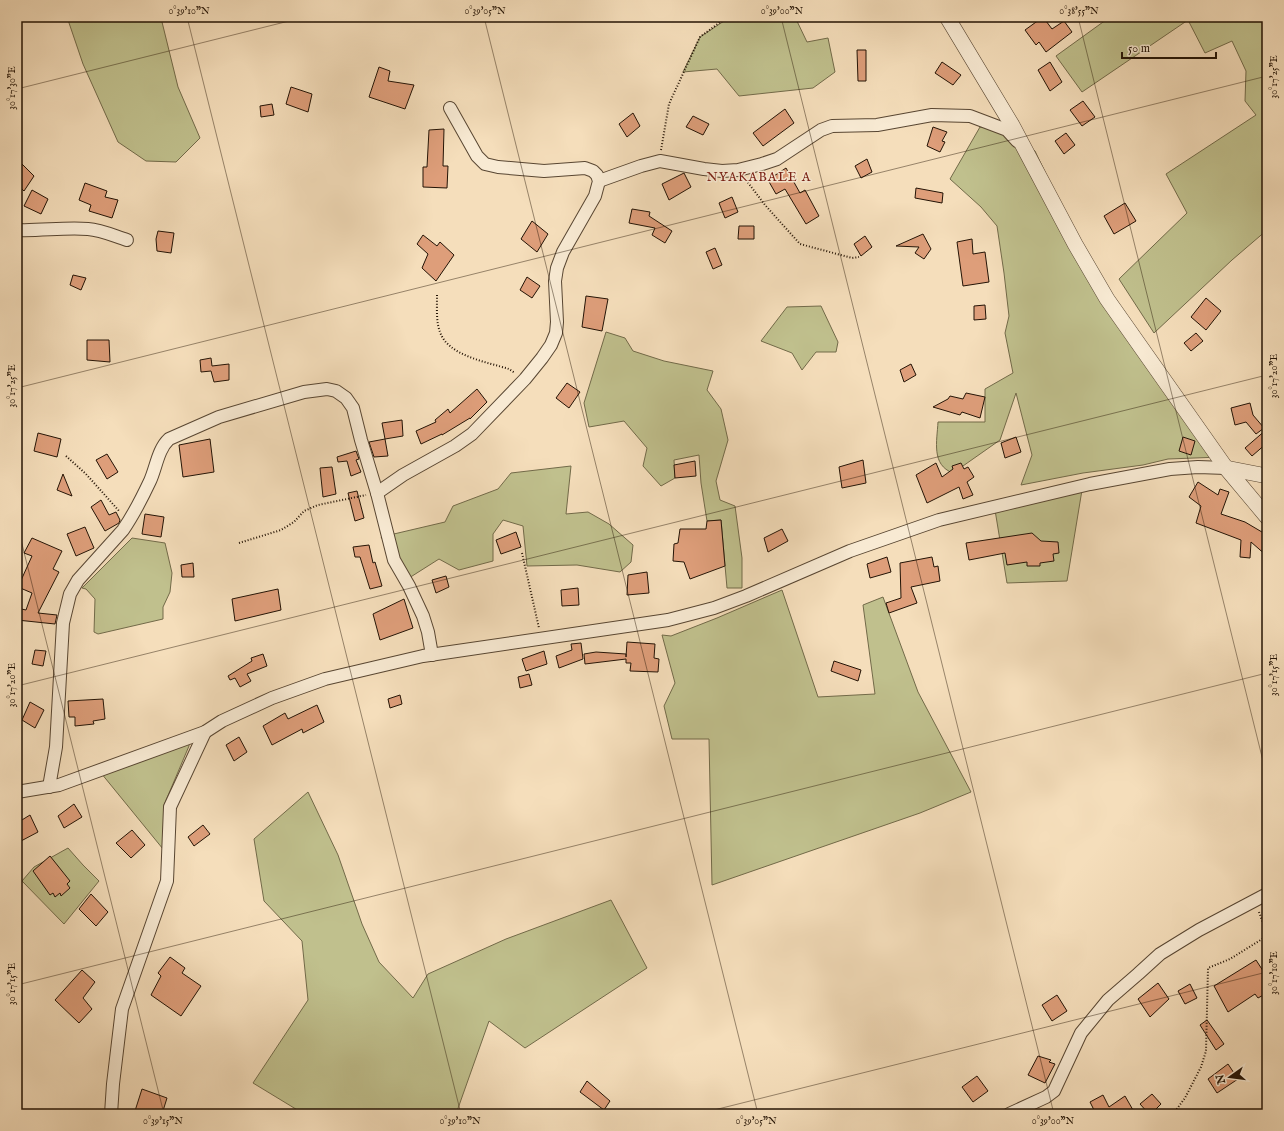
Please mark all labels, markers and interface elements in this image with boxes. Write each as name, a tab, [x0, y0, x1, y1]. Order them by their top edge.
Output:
text: 0°39'10"N	[168, 5, 210, 18]
text: 0°39'05"N	[464, 5, 506, 18]
text: 0°39'00"N	[761, 5, 804, 18]
text: 0°38'55"N	[1059, 5, 1099, 18]
scale bar	[1122, 34, 1216, 60]
text: 50 m	[1128, 41, 1150, 56]
text: 30°17'25"E	[1268, 55, 1281, 99]
text: 30°17'30"E	[6, 66, 19, 110]
district label: NYAKABALE A	[706, 169, 812, 186]
text: 30°17'20"E	[1268, 354, 1281, 398]
text: 30°17'25"E	[6, 364, 19, 408]
text: 30°17'15"E	[1268, 654, 1281, 696]
text: 30°17'20"E	[6, 663, 19, 707]
text: 30°17'10"E	[1268, 951, 1281, 995]
text: 30°17'15"E	[6, 963, 19, 1005]
north arrow	[1210, 1057, 1250, 1097]
text: N	[1213, 1072, 1229, 1086]
text: 0°39'15"N	[143, 1115, 183, 1128]
text: 0°39'10"N	[439, 1115, 481, 1128]
text: 0°39'05"N	[735, 1115, 777, 1128]
text: 0°39'00"N	[1032, 1115, 1075, 1128]

